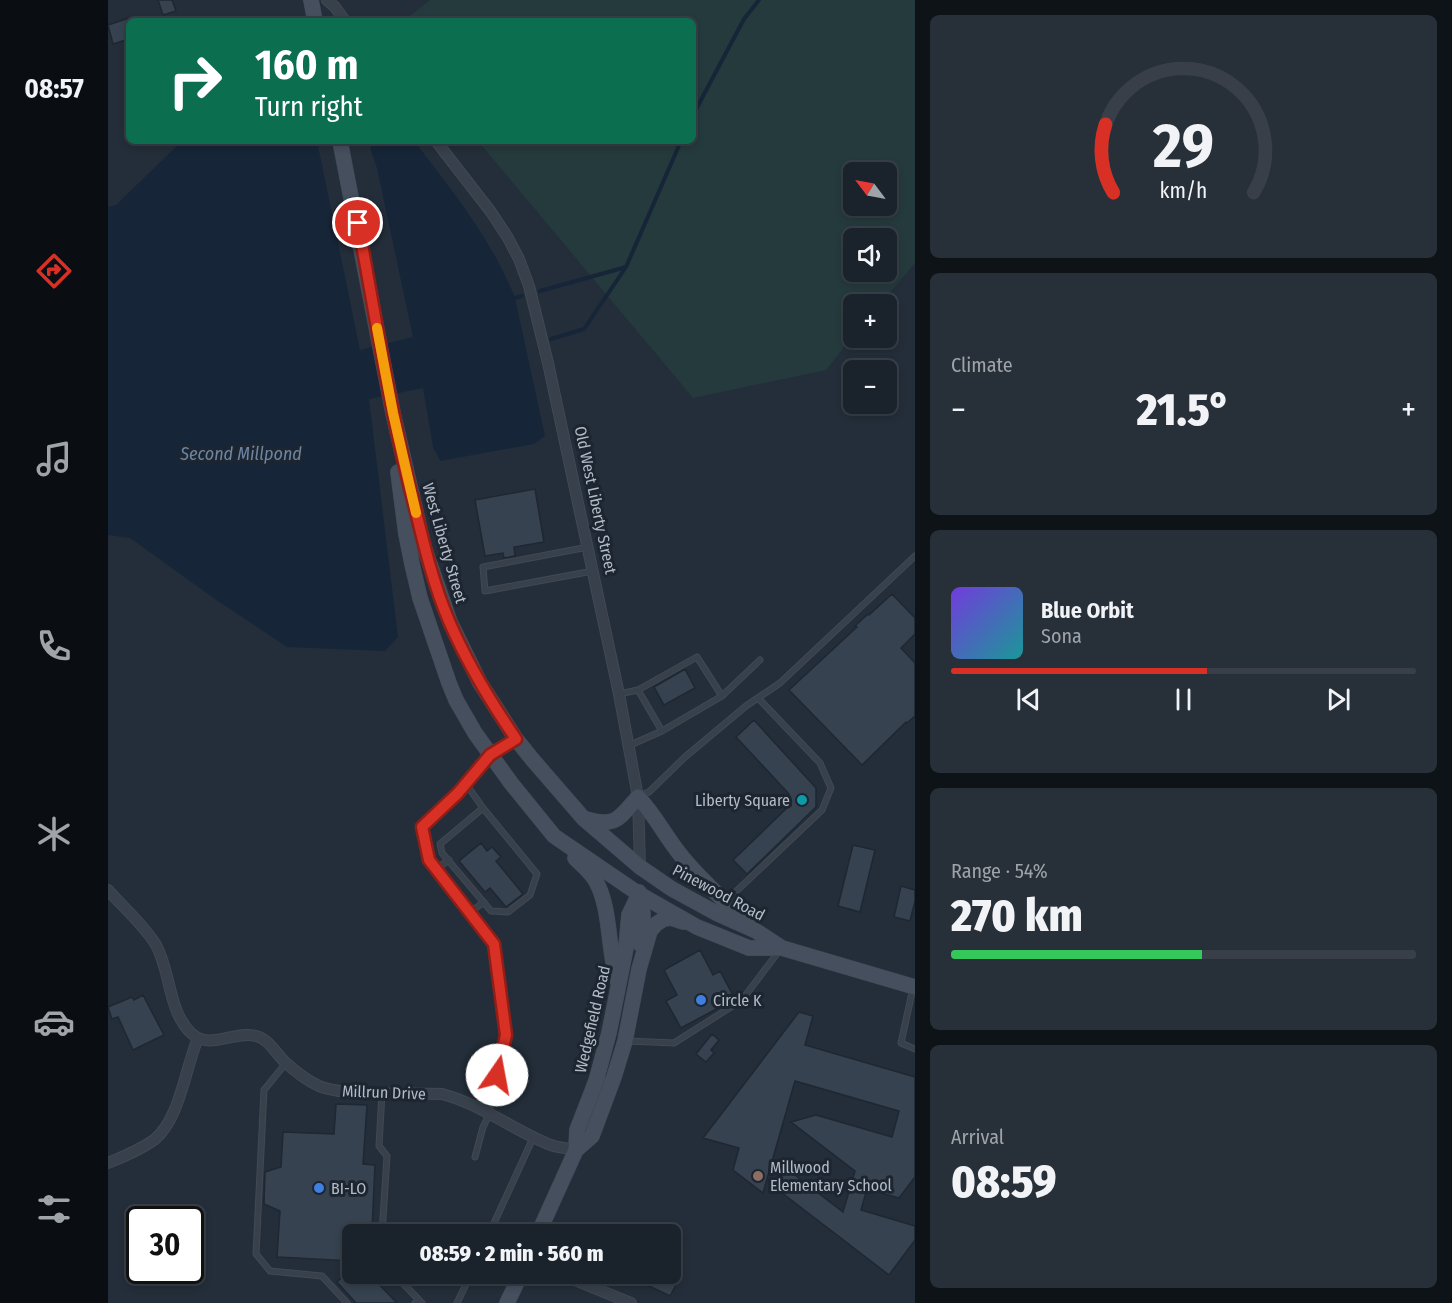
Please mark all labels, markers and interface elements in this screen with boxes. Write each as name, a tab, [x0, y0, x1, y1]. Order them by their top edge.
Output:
text: 160 m	[255, 40, 358, 90]
icon: right	[156, 42, 234, 120]
text: 08:57	[24, 73, 84, 105]
text: Turn right	[255, 91, 363, 123]
text: 29	[1152, 109, 1214, 184]
north arrow	[843, 162, 897, 216]
map controls	[843, 162, 897, 414]
text: km/h	[1160, 179, 1207, 205]
pin	[332, 197, 383, 248]
icon: arrive	[341, 206, 374, 239]
button: sound	[843, 228, 897, 282]
icon: directions	[33, 250, 75, 292]
button: +	[843, 294, 897, 348]
text: Climate	[951, 353, 1013, 377]
button: −	[843, 360, 897, 414]
text: 21.5°	[1136, 383, 1230, 437]
text: −	[951, 390, 966, 430]
text: +	[1401, 390, 1416, 430]
street label: Old West Liberty Street	[571, 424, 621, 576]
icon: music	[33, 438, 75, 480]
water label: Second Millpond	[179, 443, 302, 465]
street label: West Liberty Street	[418, 481, 471, 606]
text: Blue Orbit	[1041, 597, 1134, 624]
text: Sona	[1041, 624, 1082, 648]
icon: phone	[33, 625, 75, 667]
icon: previous	[1012, 683, 1045, 716]
icon: pause	[1167, 683, 1200, 716]
icon: next	[1322, 683, 1355, 716]
place label: Liberty Square	[695, 791, 790, 810]
marker: Liberty Square	[795, 793, 809, 807]
icon: climate	[33, 813, 75, 855]
text: Range · 54%	[951, 859, 1048, 883]
street label: Pinewood Road	[669, 860, 768, 925]
text: 270 km	[951, 889, 1083, 943]
street label: Wedgefield Road	[571, 964, 614, 1075]
place label: Circle K	[713, 991, 762, 1010]
marker: Circle K	[694, 993, 708, 1007]
icon: car	[33, 1001, 75, 1043]
position arrow	[465, 1043, 529, 1107]
street label: Millrun Drive	[342, 1082, 426, 1103]
text: Arrival	[951, 1125, 1004, 1149]
text: 08:59	[951, 1155, 1057, 1209]
place label: Millwood Elementary School	[770, 1158, 892, 1195]
marker: Millwood Elementary School	[751, 1169, 765, 1183]
place label: BI-LO	[331, 1179, 366, 1198]
marker: BI-LO	[312, 1181, 326, 1195]
icon: filters	[33, 1188, 75, 1230]
speed limit sign: 30	[126, 1206, 204, 1284]
text: 08:59 · 2 min · 560 m	[419, 1240, 604, 1267]

